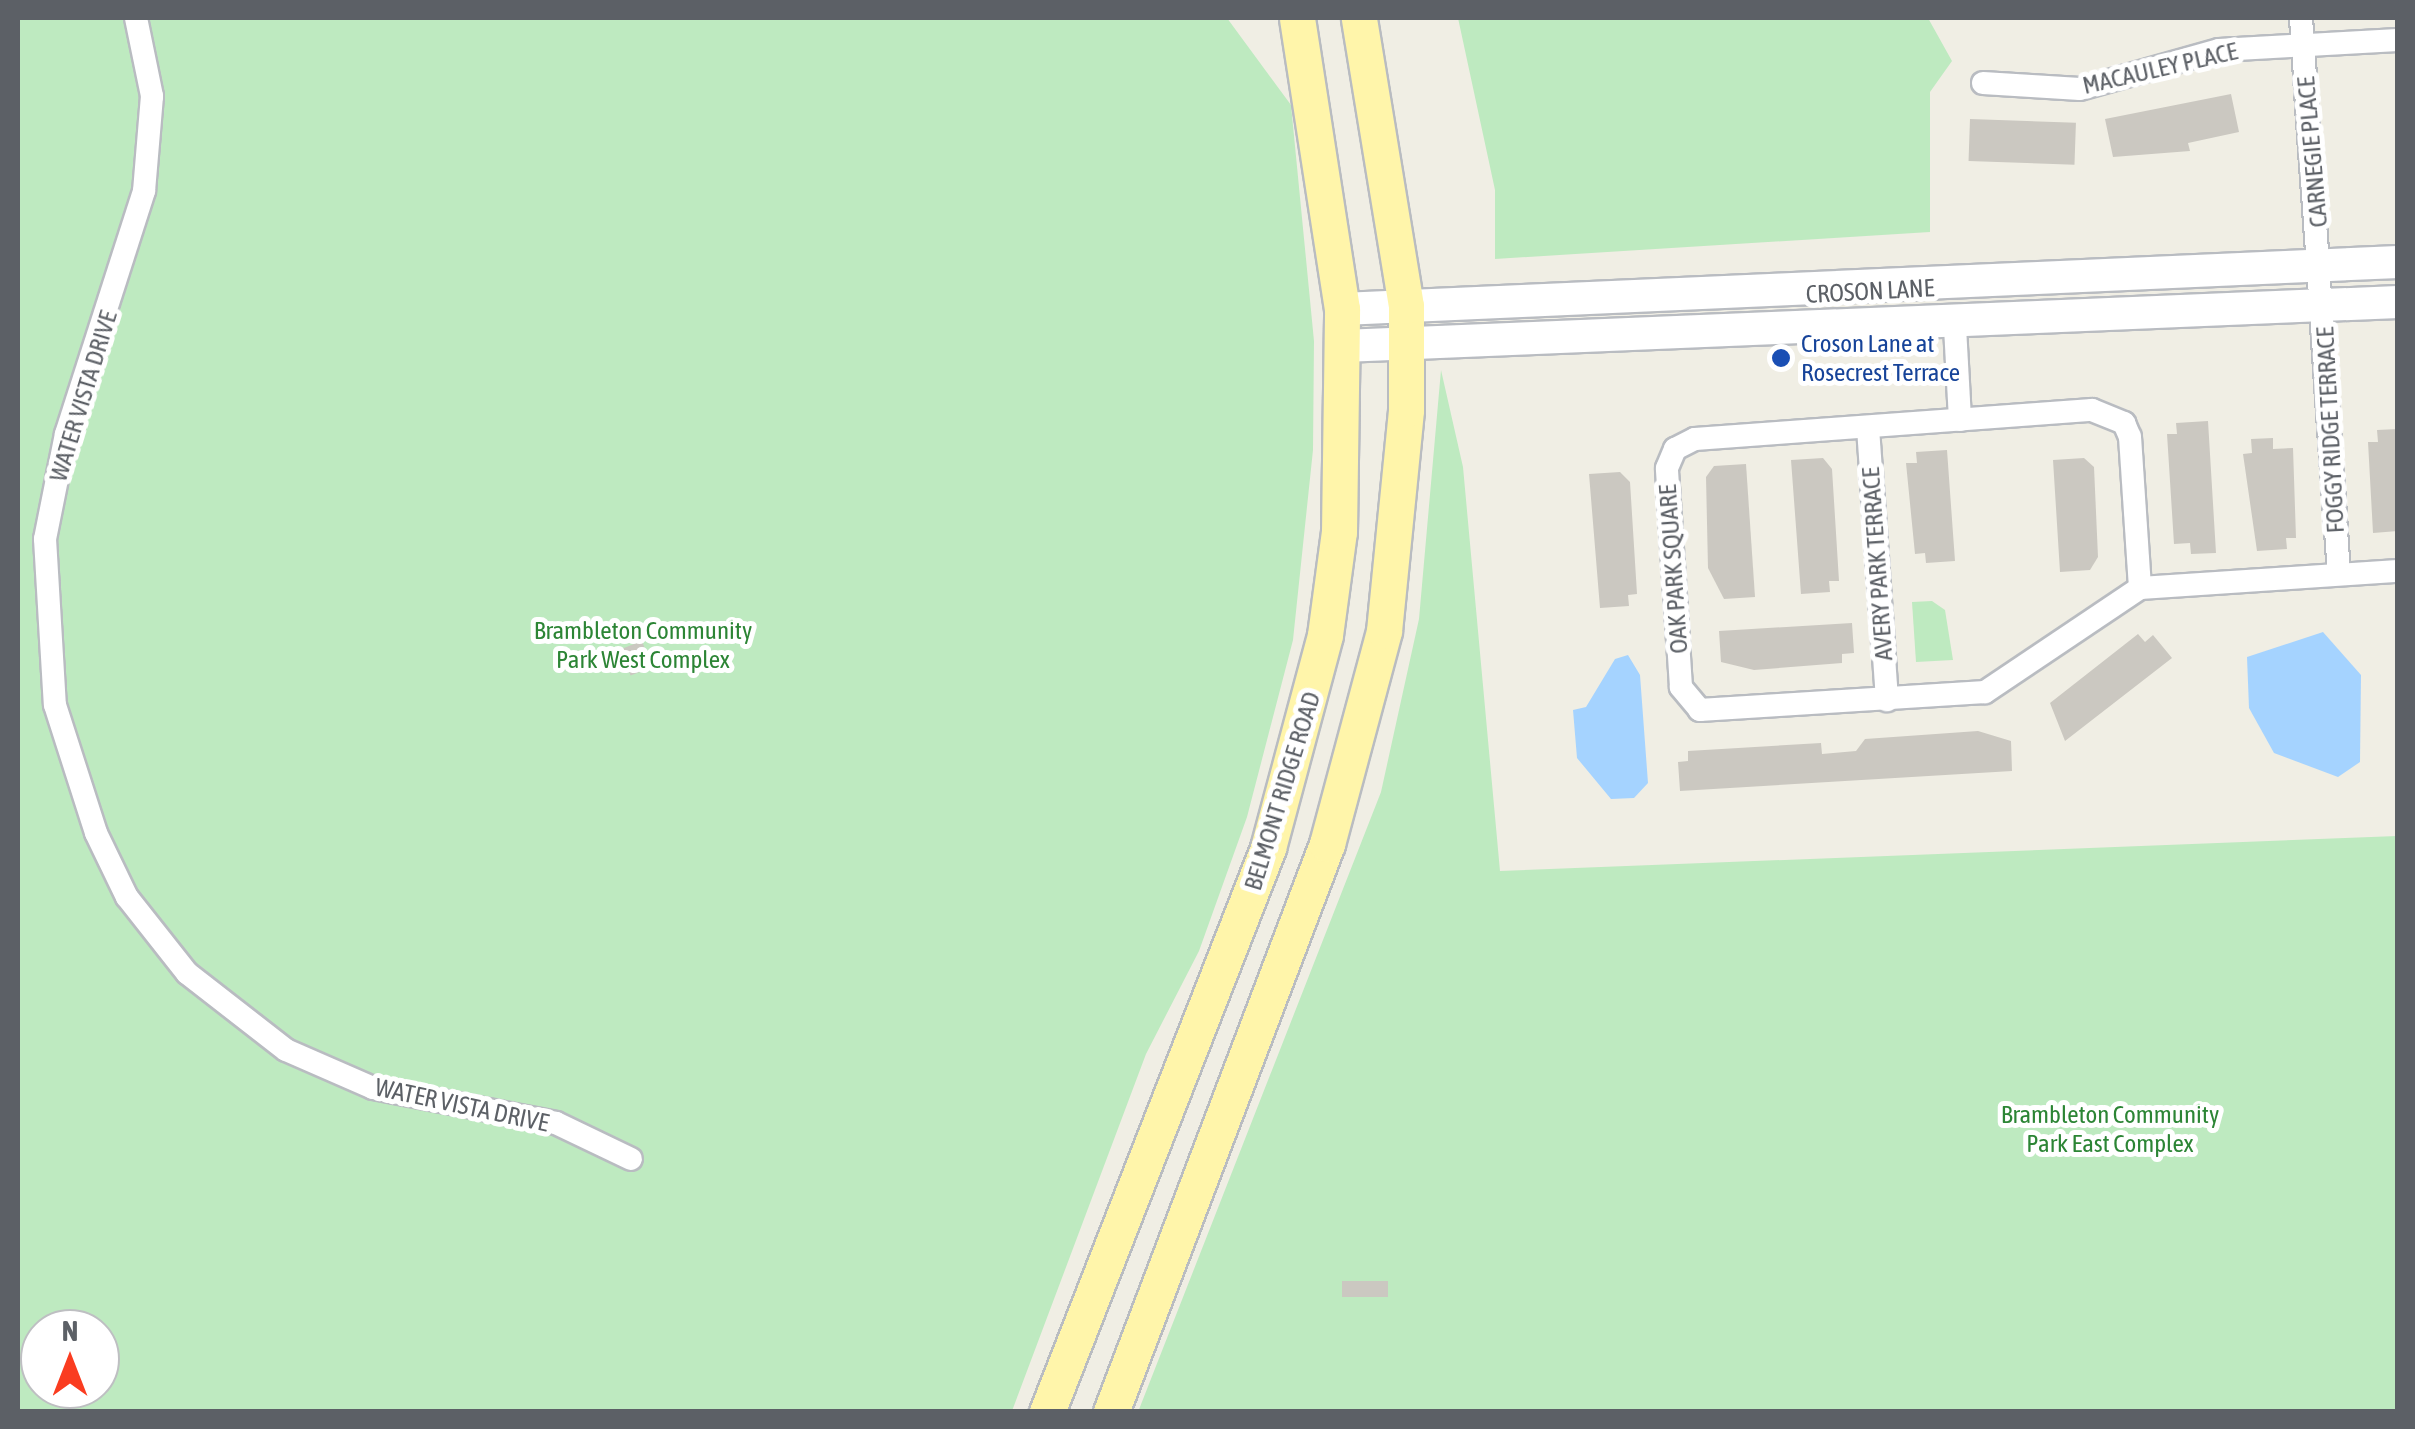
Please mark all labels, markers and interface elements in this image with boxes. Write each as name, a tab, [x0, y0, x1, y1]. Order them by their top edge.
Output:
street label: MACAULEY PLACE	[2080, 36, 2240, 100]
street label: CARNEGIE PLACE	[2290, 75, 2334, 229]
street label: CROSON LANE	[1805, 273, 1935, 309]
street label: WATER VISTA DRIVE	[43, 307, 123, 485]
street label: FOGGY RIDGE TERRACE	[2310, 326, 2350, 534]
place label: Croson Lane at Rosecrest Terrace	[1801, 329, 1960, 388]
marker: Croson Lane at Rosecrest Terrace	[1770, 347, 1792, 369]
street label: AVERY PARK TERRACE	[1855, 466, 1899, 662]
street label: OAK PARK SQUARE	[1652, 483, 1694, 655]
park label: Brambleton Community Park West Complex	[534, 616, 752, 675]
street label: BELMONT RIDGE ROAD	[1238, 688, 1326, 894]
street label: WATER VISTA DRIVE	[372, 1072, 552, 1138]
park label: Brambleton Community Park East Complex	[2001, 1100, 2219, 1159]
north arrow	[20, 1309, 120, 1409]
text: N	[62, 1315, 78, 1347]

